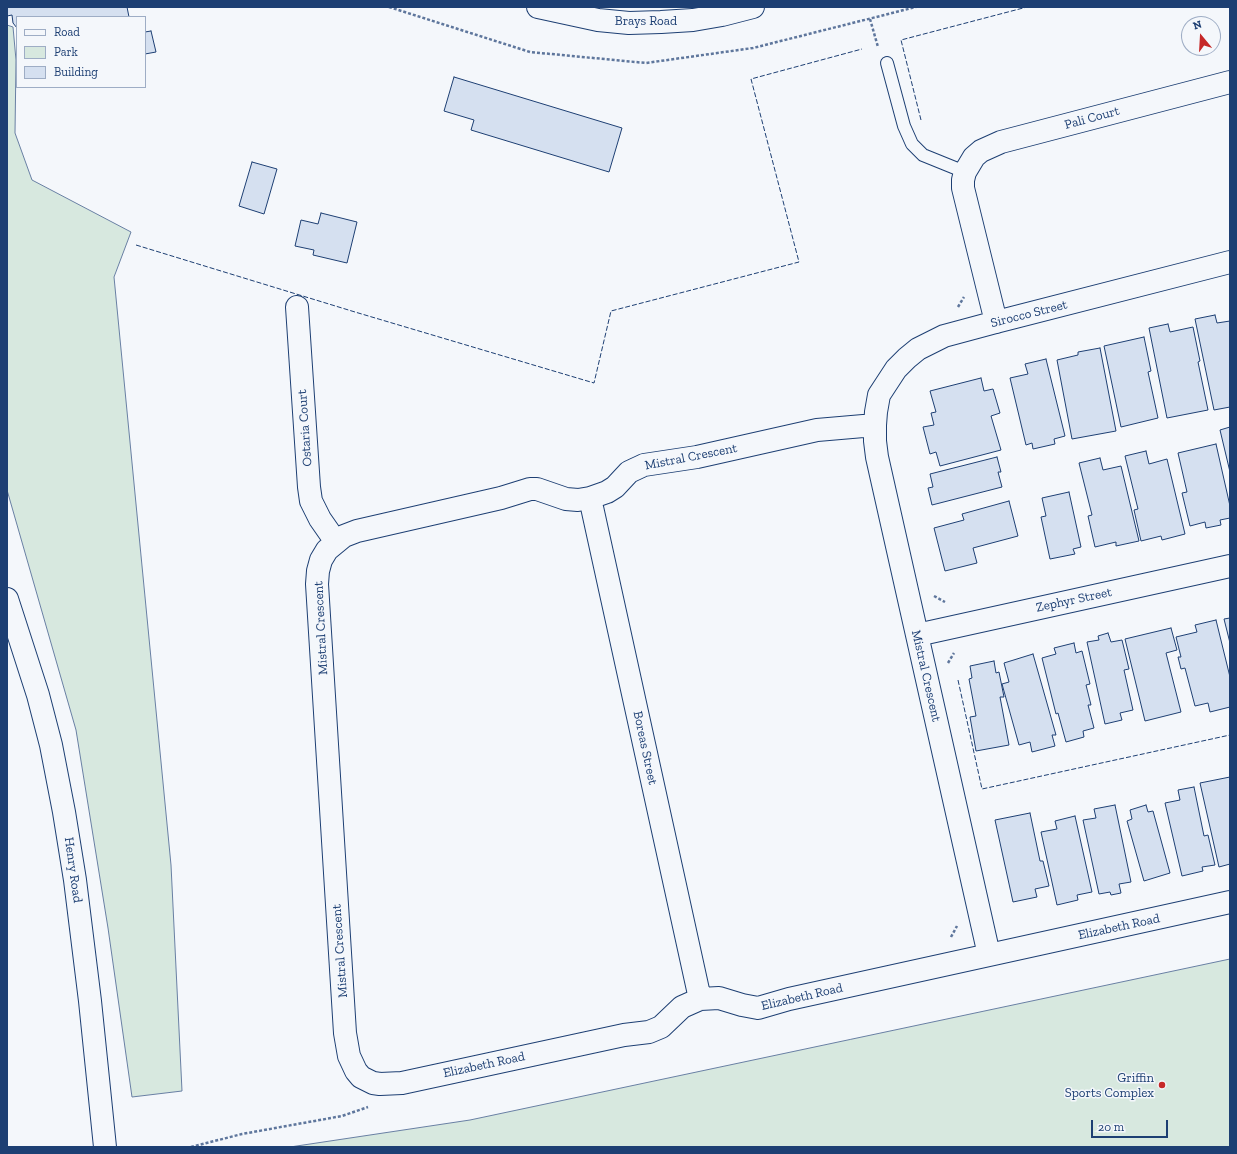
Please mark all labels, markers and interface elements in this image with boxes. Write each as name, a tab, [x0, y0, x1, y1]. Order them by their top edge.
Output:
street label: Brays Road	[615, 13, 677, 29]
legend	[16, 16, 146, 88]
north arrow	[1181, 16, 1221, 56]
text: N	[1191, 18, 1203, 33]
text: Road	[54, 25, 80, 39]
text: Park	[54, 45, 78, 59]
text: Building	[54, 65, 98, 79]
street label: Pali Court	[1063, 103, 1121, 133]
street label: Sirocco Street	[989, 297, 1069, 331]
street label: Ostaria Court	[295, 389, 315, 467]
street label: Mistral Crescent	[643, 440, 739, 474]
street label: Mistral Crescent	[311, 581, 331, 675]
street label: Zephyr Street	[1035, 584, 1113, 616]
street label: Mistral Crescent	[908, 629, 944, 723]
street label: Boreas Street	[630, 710, 660, 786]
street label: Henry Road	[61, 836, 85, 904]
street label: Mistral Crescent	[329, 904, 351, 998]
street label: Elizabeth Road	[1077, 911, 1161, 943]
street label: Elizabeth Road	[760, 980, 844, 1014]
street label: Elizabeth Road	[442, 1049, 526, 1081]
place label: Griffin Sports Complex	[1065, 1070, 1154, 1101]
marker: Griffin Sports Complex	[1157, 1080, 1167, 1090]
scale bar	[1093, 1112, 1170, 1138]
text: 20 m	[1098, 1120, 1124, 1134]

